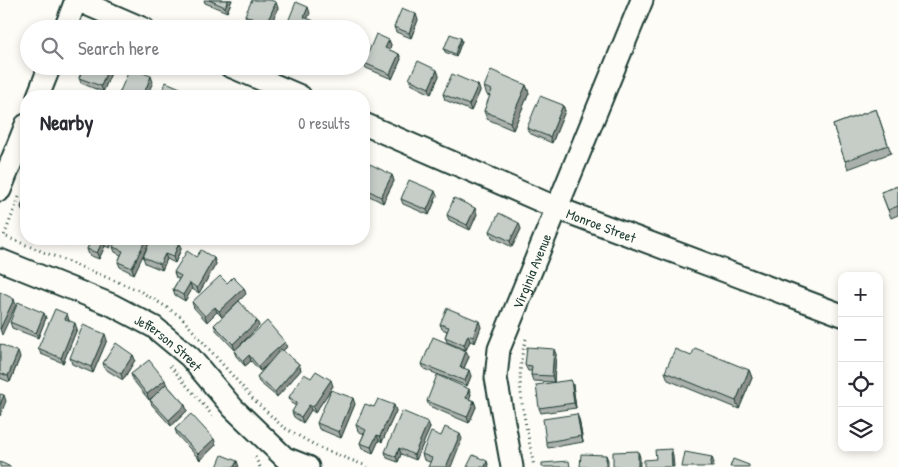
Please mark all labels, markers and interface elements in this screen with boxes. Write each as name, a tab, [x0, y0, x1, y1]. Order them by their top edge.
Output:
search box	[20, 20, 370, 75]
icon: search	[38, 34, 66, 62]
text: Search here	[78, 35, 159, 61]
text: Nearby	[40, 108, 93, 137]
text: 0 results	[298, 112, 350, 134]
street label: Monroe Street	[564, 203, 639, 246]
street label: Virginia Avenue	[507, 230, 555, 311]
map controls	[838, 272, 883, 452]
button: +	[838, 272, 883, 317]
street label: Jefferson Street	[132, 309, 207, 375]
button: −	[838, 317, 883, 362]
button: locate	[838, 362, 883, 407]
button: layers	[838, 407, 883, 452]

